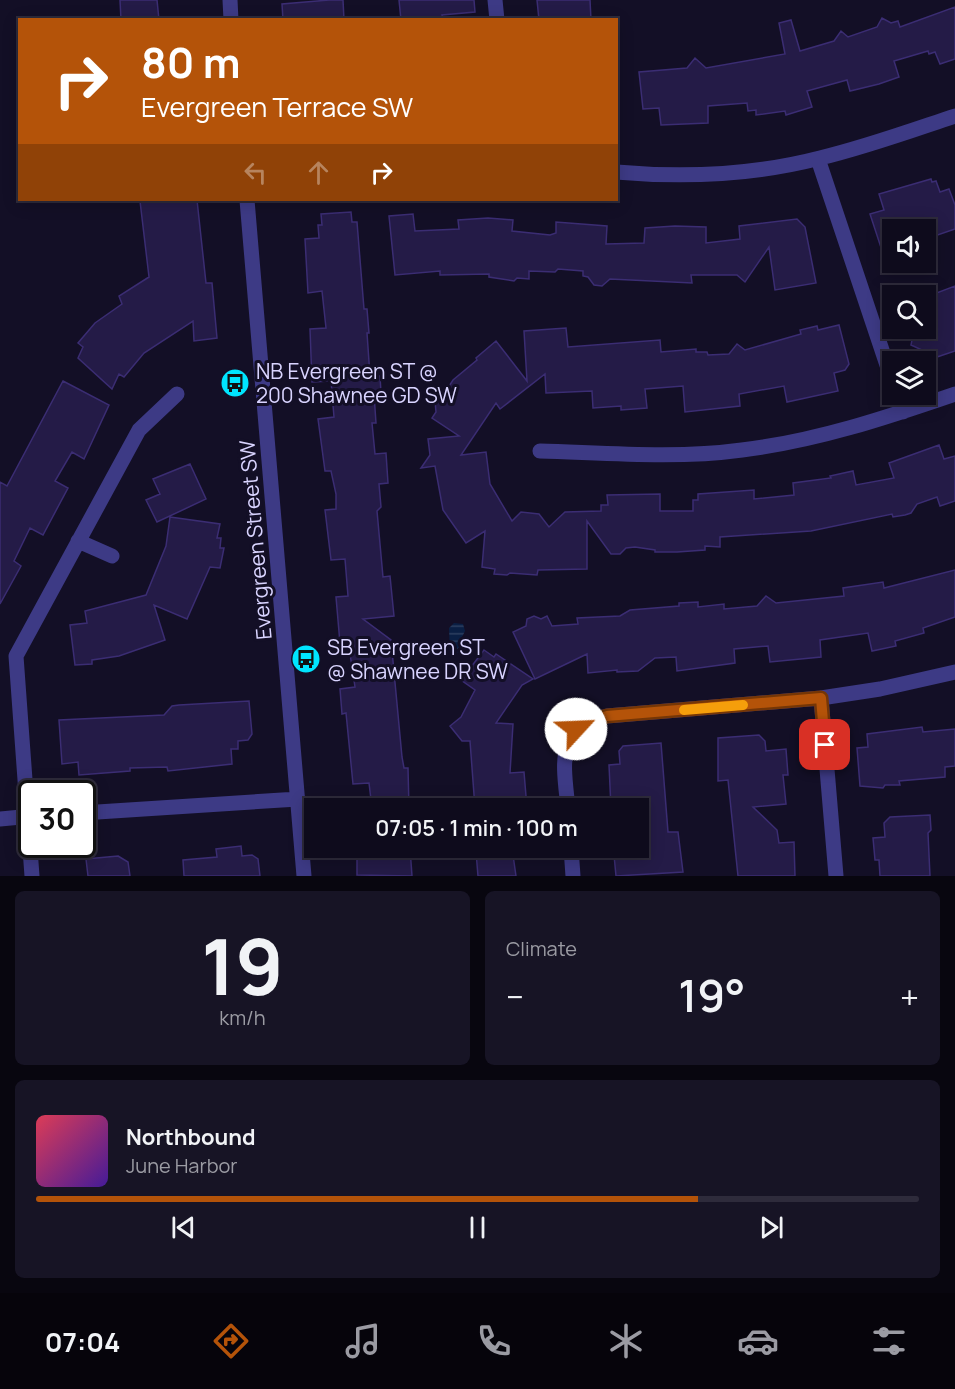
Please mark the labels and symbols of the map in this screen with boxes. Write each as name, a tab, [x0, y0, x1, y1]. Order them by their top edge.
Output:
place label: NB Evergreen ST @ 200 Shawnee GD SW	[256, 357, 457, 409]
bus stop icon: NB Evergreen ST @ 200 Shawnee GD SW	[219, 367, 251, 399]
street label: Evergreen Street SW	[232, 439, 278, 641]
place label: SB Evergreen ST @ Shawnee DR SW	[327, 633, 508, 685]
bus stop icon: SB Evergreen ST @ Shawnee DR SW	[290, 643, 322, 675]
position arrow	[544, 697, 608, 761]
pin	[799, 719, 850, 770]
speed limit sign: 30	[18, 780, 96, 858]

